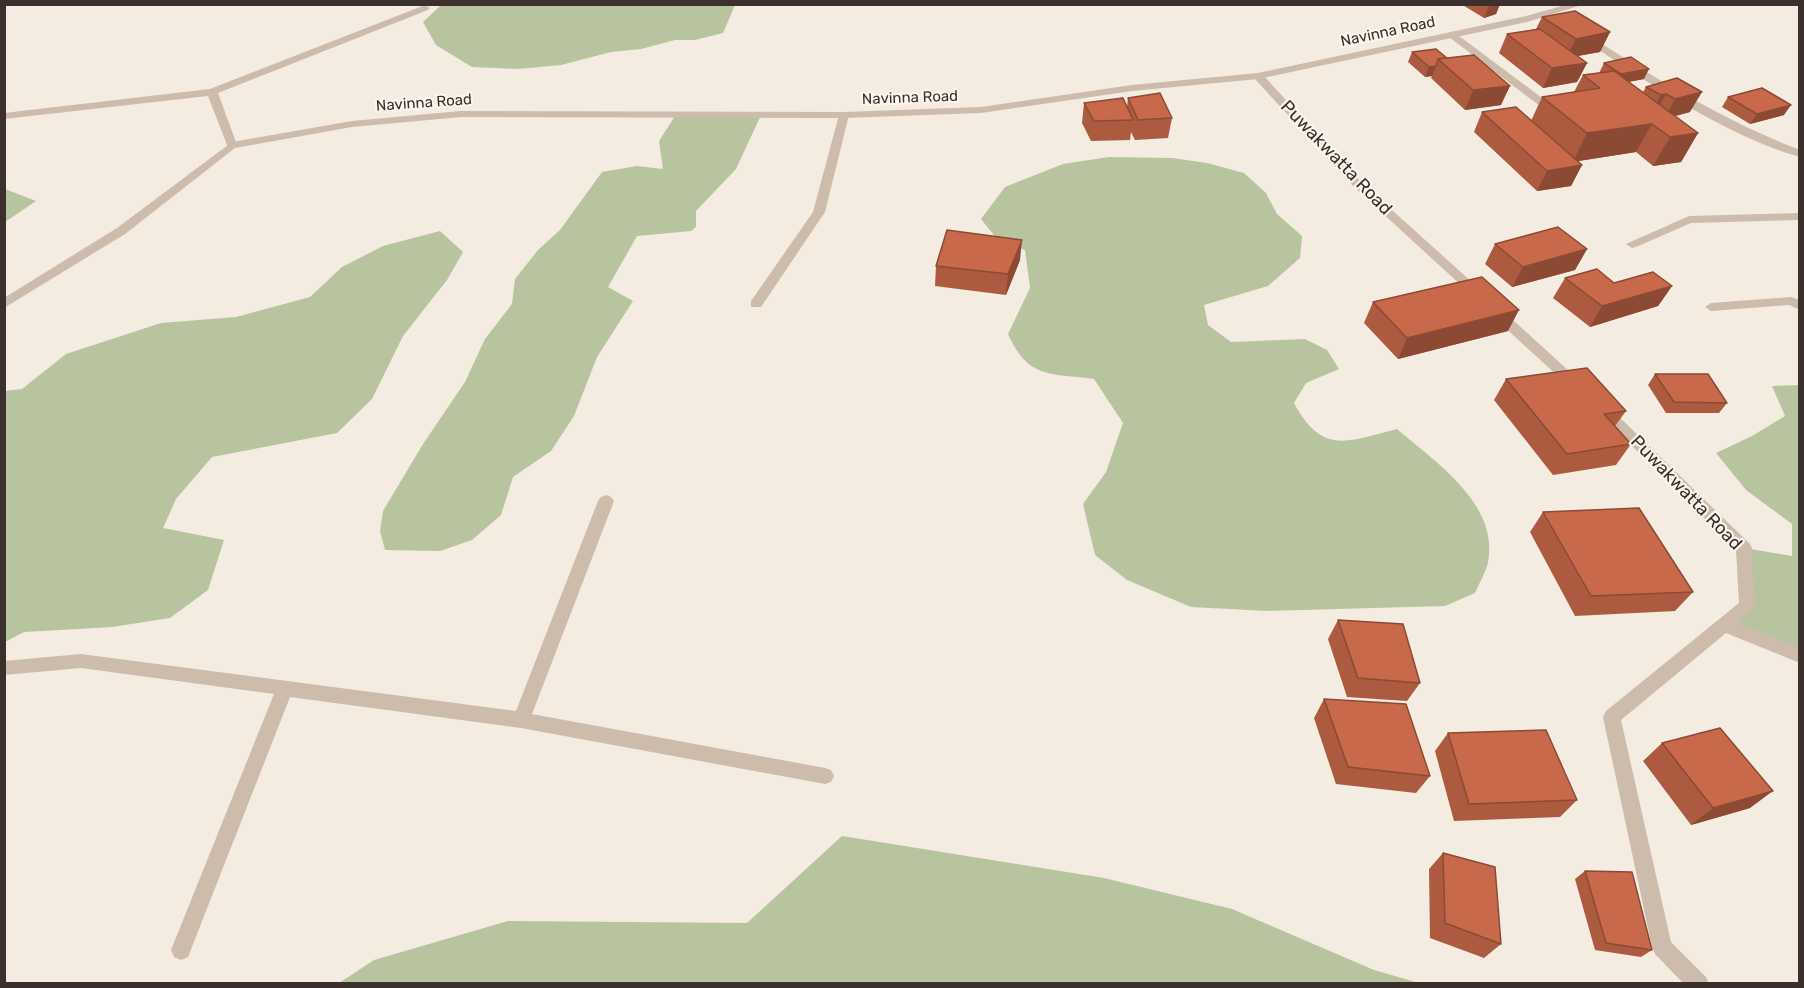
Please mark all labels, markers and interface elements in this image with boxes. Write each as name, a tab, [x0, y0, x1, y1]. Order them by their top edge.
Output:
street label: Navinna Road	[1339, 13, 1437, 51]
street label: Navinna Road	[862, 87, 958, 109]
street label: Navinna Road	[375, 91, 473, 115]
street label: Puwakwatta Road	[1276, 96, 1396, 220]
street label: Puwakwatta Road	[1626, 431, 1746, 555]

